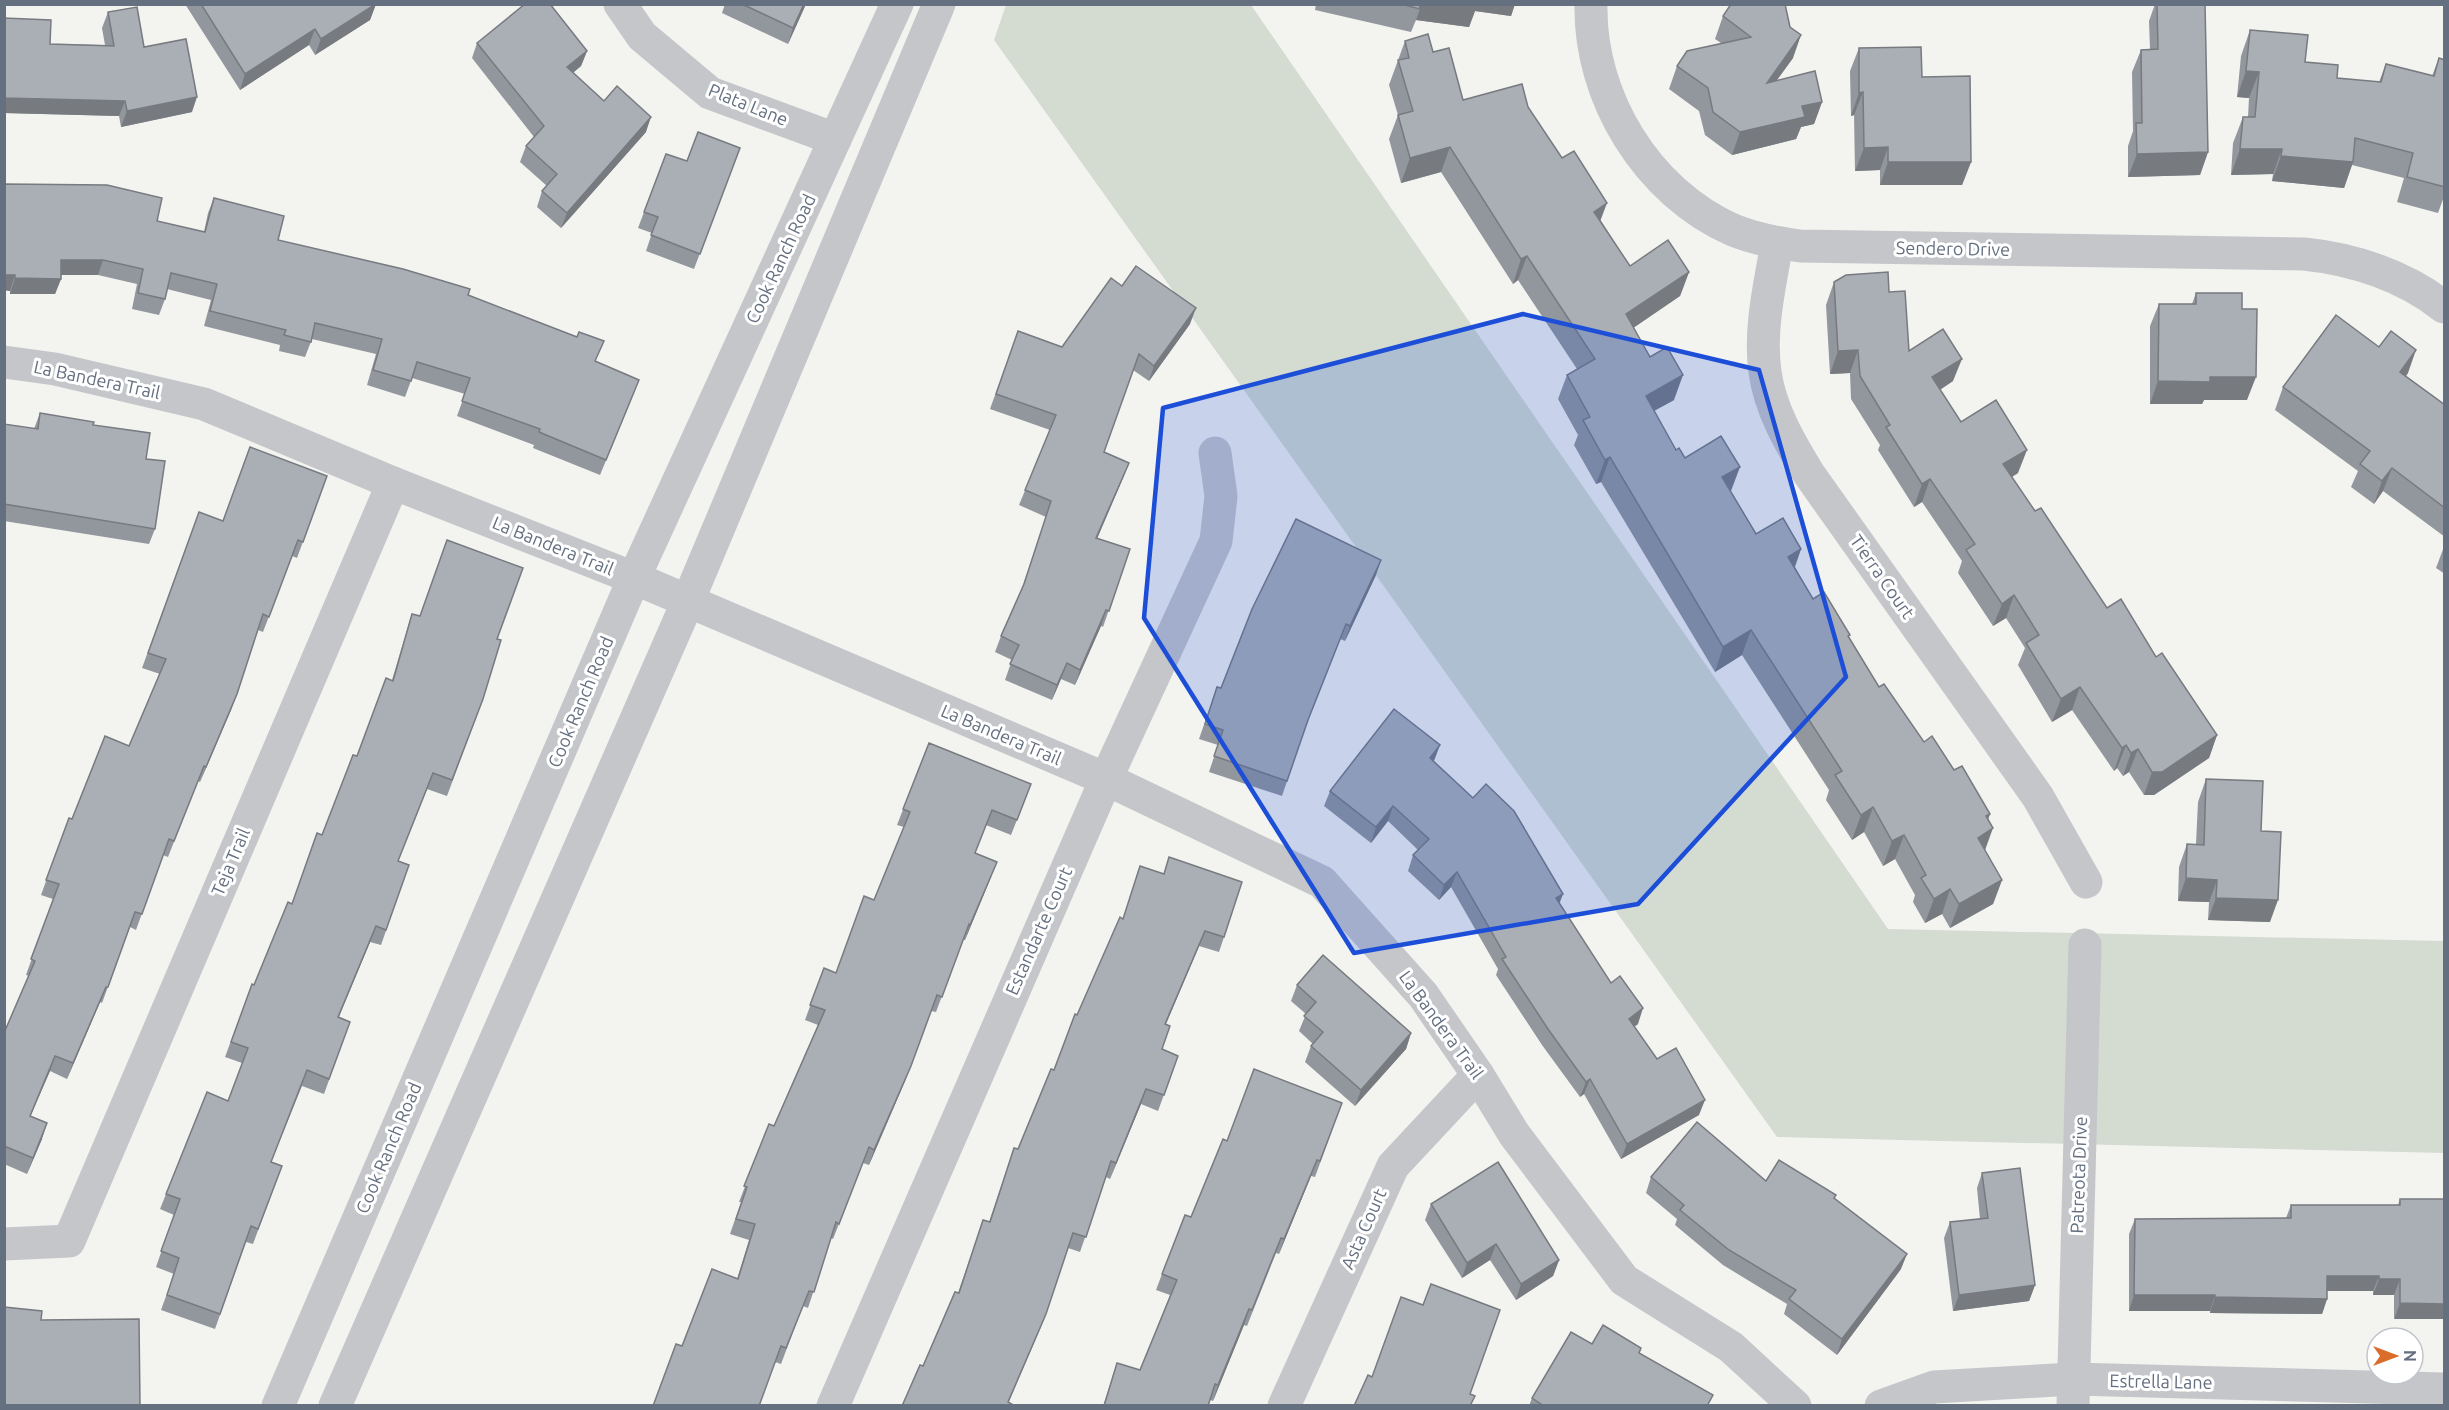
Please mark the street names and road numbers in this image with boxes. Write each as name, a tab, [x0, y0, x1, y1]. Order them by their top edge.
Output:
street label: Plata Lane	[706, 79, 791, 129]
street label: Cook Ranch Road	[741, 191, 819, 326]
street label: Sendero Drive	[1896, 237, 2010, 259]
street label: La Bandera Trail	[32, 356, 163, 402]
street label: La Bandera Trail	[490, 512, 617, 579]
street label: Tierra Court	[1847, 531, 1919, 622]
street label: Cook Ranch Road	[543, 633, 617, 770]
street label: La Bandera Trail	[938, 700, 1065, 769]
street label: Teja Trail	[207, 825, 253, 898]
street label: Estandarte Court	[1001, 864, 1075, 998]
street label: La Bandera Trail	[1396, 966, 1488, 1083]
street label: Cook Ranch Road	[351, 1079, 425, 1216]
street label: Patreota Drive	[2066, 1116, 2090, 1234]
street label: Asta Court	[1336, 1185, 1390, 1272]
street label: Estrella Lane	[2109, 1370, 2213, 1392]

